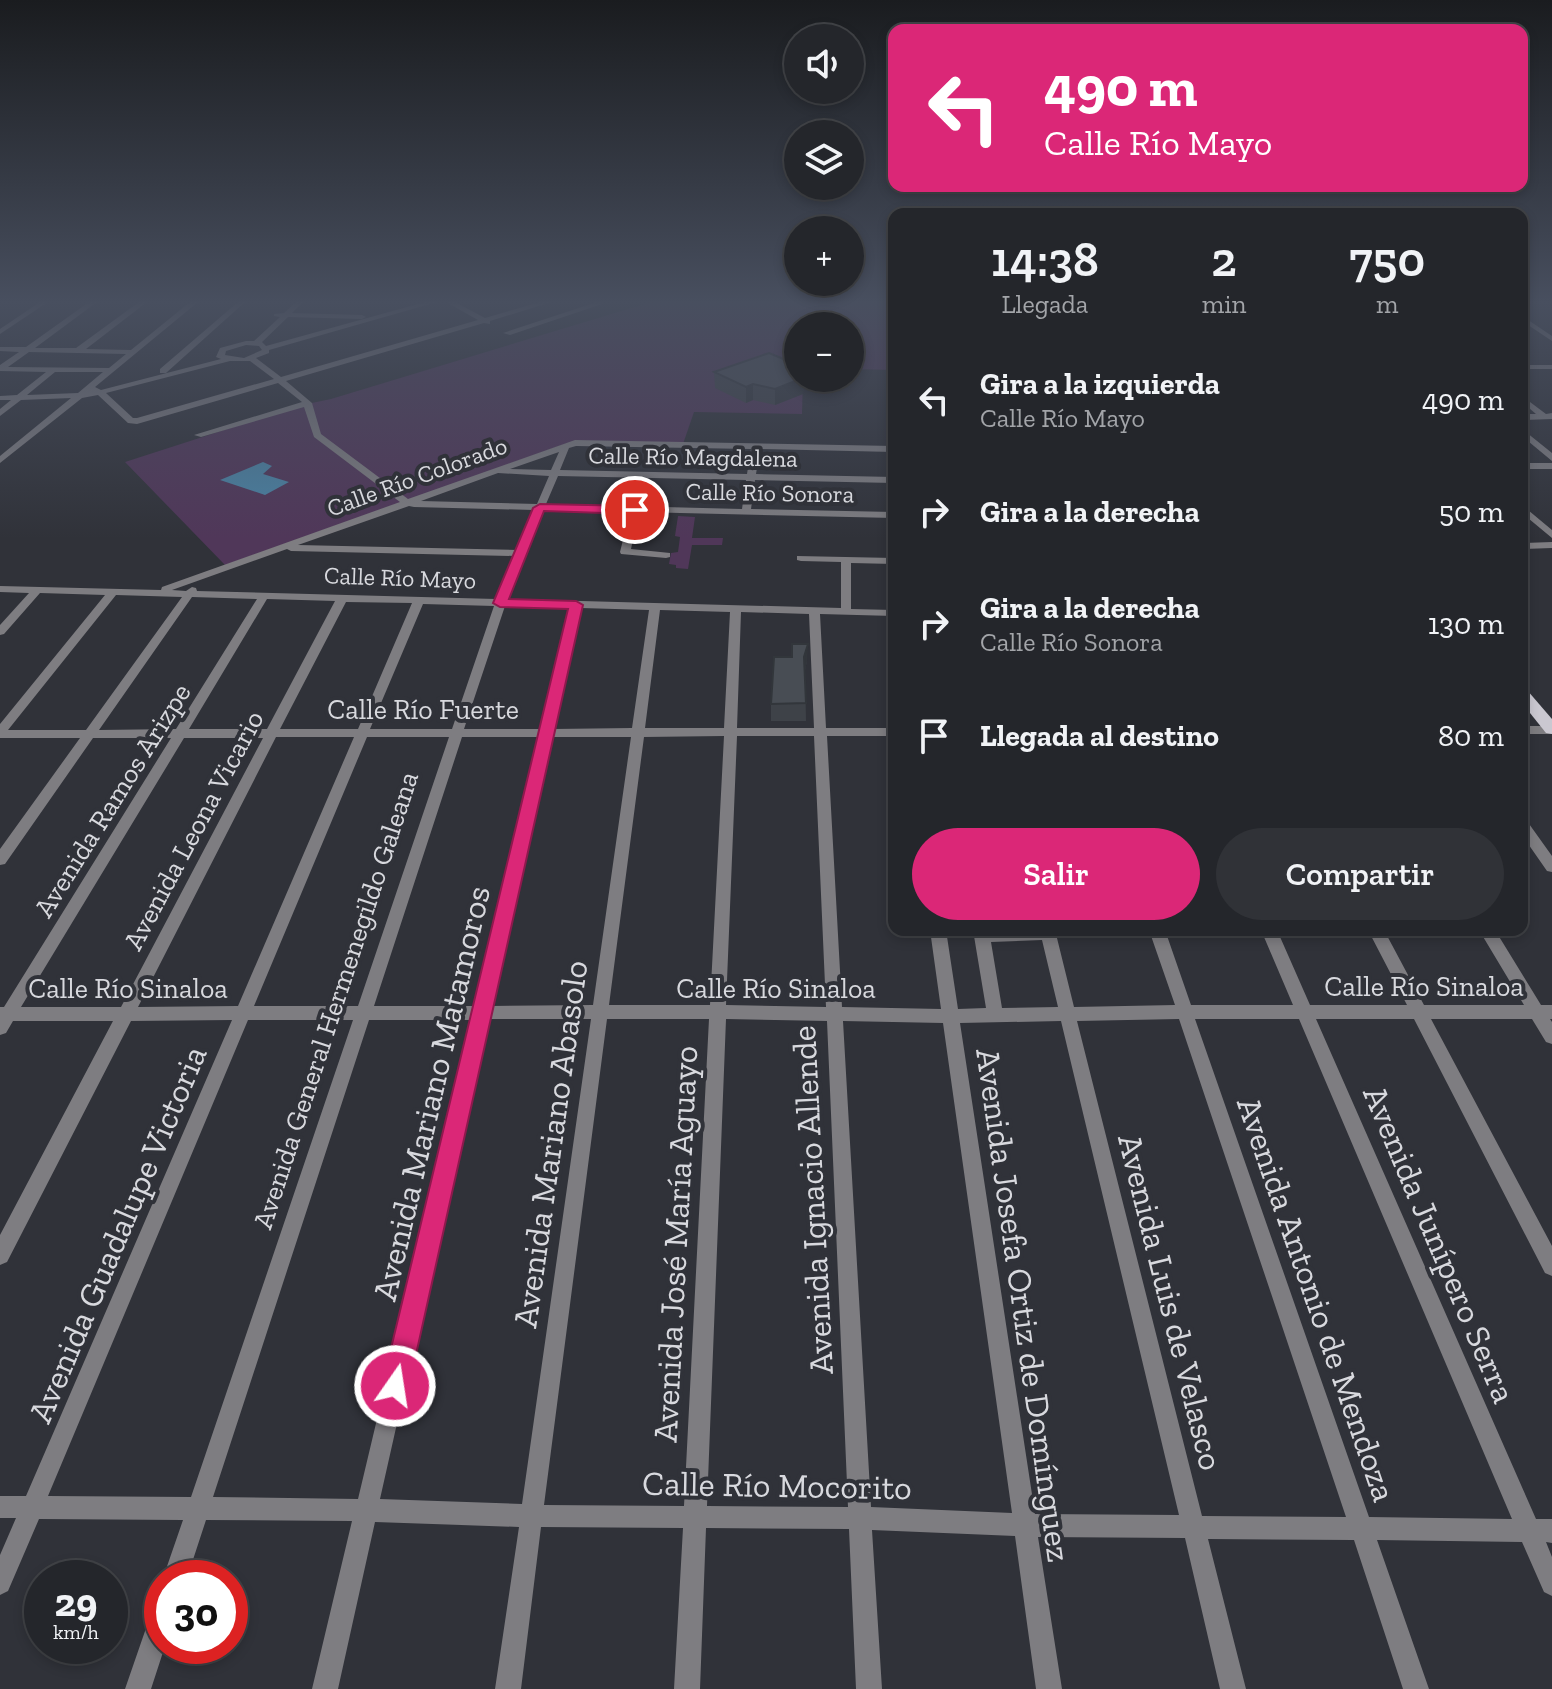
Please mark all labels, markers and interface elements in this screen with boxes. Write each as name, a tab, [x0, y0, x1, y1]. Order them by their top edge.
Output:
map controls	[784, 24, 864, 392]
button: sound	[784, 24, 864, 104]
text: 490 m	[1044, 53, 1198, 120]
icon: left	[912, 56, 1016, 160]
button: layers	[784, 120, 864, 200]
text: Calle Río Mayo	[1044, 121, 1272, 164]
button: +	[784, 216, 864, 296]
text: 14:38	[991, 231, 1099, 288]
text: 2	[1211, 231, 1237, 288]
text: 750	[1349, 231, 1425, 288]
text: Llegada	[1001, 288, 1088, 320]
text: min	[1202, 288, 1246, 320]
text: m	[1376, 288, 1398, 320]
button: −	[784, 312, 864, 392]
text: Gira a la izquierda	[980, 366, 1220, 402]
icon: left	[912, 378, 956, 422]
text: 490 m	[1422, 382, 1504, 418]
text: Calle Río Mayo	[980, 402, 1145, 434]
street label: Calle Río Colorado	[323, 430, 511, 523]
street label: Calle Río Magdalena	[588, 440, 798, 473]
pin	[601, 476, 669, 544]
street label: Calle Río Sonora	[685, 477, 855, 508]
icon: arrive	[613, 488, 657, 532]
icon: right	[912, 490, 956, 534]
text: Gira a la derecha	[980, 494, 1200, 530]
text: 50 m	[1439, 494, 1504, 530]
street label: Calle Río Mayo	[323, 560, 477, 595]
text: Gira a la derecha	[980, 590, 1200, 626]
icon: right	[912, 602, 956, 646]
text: 130 m	[1428, 606, 1504, 642]
text: Calle Río Sonora	[980, 626, 1163, 658]
street label: Avenida Ramos Arizpe	[27, 677, 198, 923]
street label: Calle Río Fuerte	[327, 693, 519, 726]
street label: Avenida Leona Vicario	[116, 705, 271, 956]
icon: arrive	[912, 714, 956, 758]
text: Llegada al destino	[980, 718, 1219, 754]
text: 80 m	[1438, 718, 1504, 754]
street label: Avenida General Hermenegildo Galeana	[246, 767, 425, 1233]
button: Salir	[912, 828, 1200, 920]
button: Compartir	[1216, 828, 1504, 920]
street label: Avenida Mariano Matamoros	[364, 882, 499, 1304]
street label: Avenida Mariano Abasolo	[504, 958, 597, 1330]
street label: Calle Río Sinaloa	[1324, 970, 1524, 1003]
street label: Calle Río Sinaloa	[28, 972, 228, 1005]
street label: Calle Río Sinaloa	[676, 972, 876, 1005]
street label: Avenida Ignacio Allende	[783, 1024, 842, 1375]
street label: Avenida Guadalupe Victoria	[19, 1040, 216, 1429]
street label: Avenida José María Aguayo	[645, 1045, 706, 1444]
street label: Avenida Josefa Ortiz de Domínguez	[967, 1045, 1080, 1565]
street label: Avenida Junípero Serra	[1354, 1079, 1525, 1409]
street label: Avenida Antonio de Mendoza	[1228, 1092, 1405, 1507]
street label: Avenida Luis de Velasco	[1109, 1130, 1232, 1474]
position arrow	[353, 1344, 437, 1428]
street label: Calle Río Mocorito	[642, 1463, 912, 1508]
speed limit sign: 30	[144, 1560, 248, 1664]
text: 29	[55, 1578, 97, 1626]
text: km/h	[53, 1620, 99, 1644]

